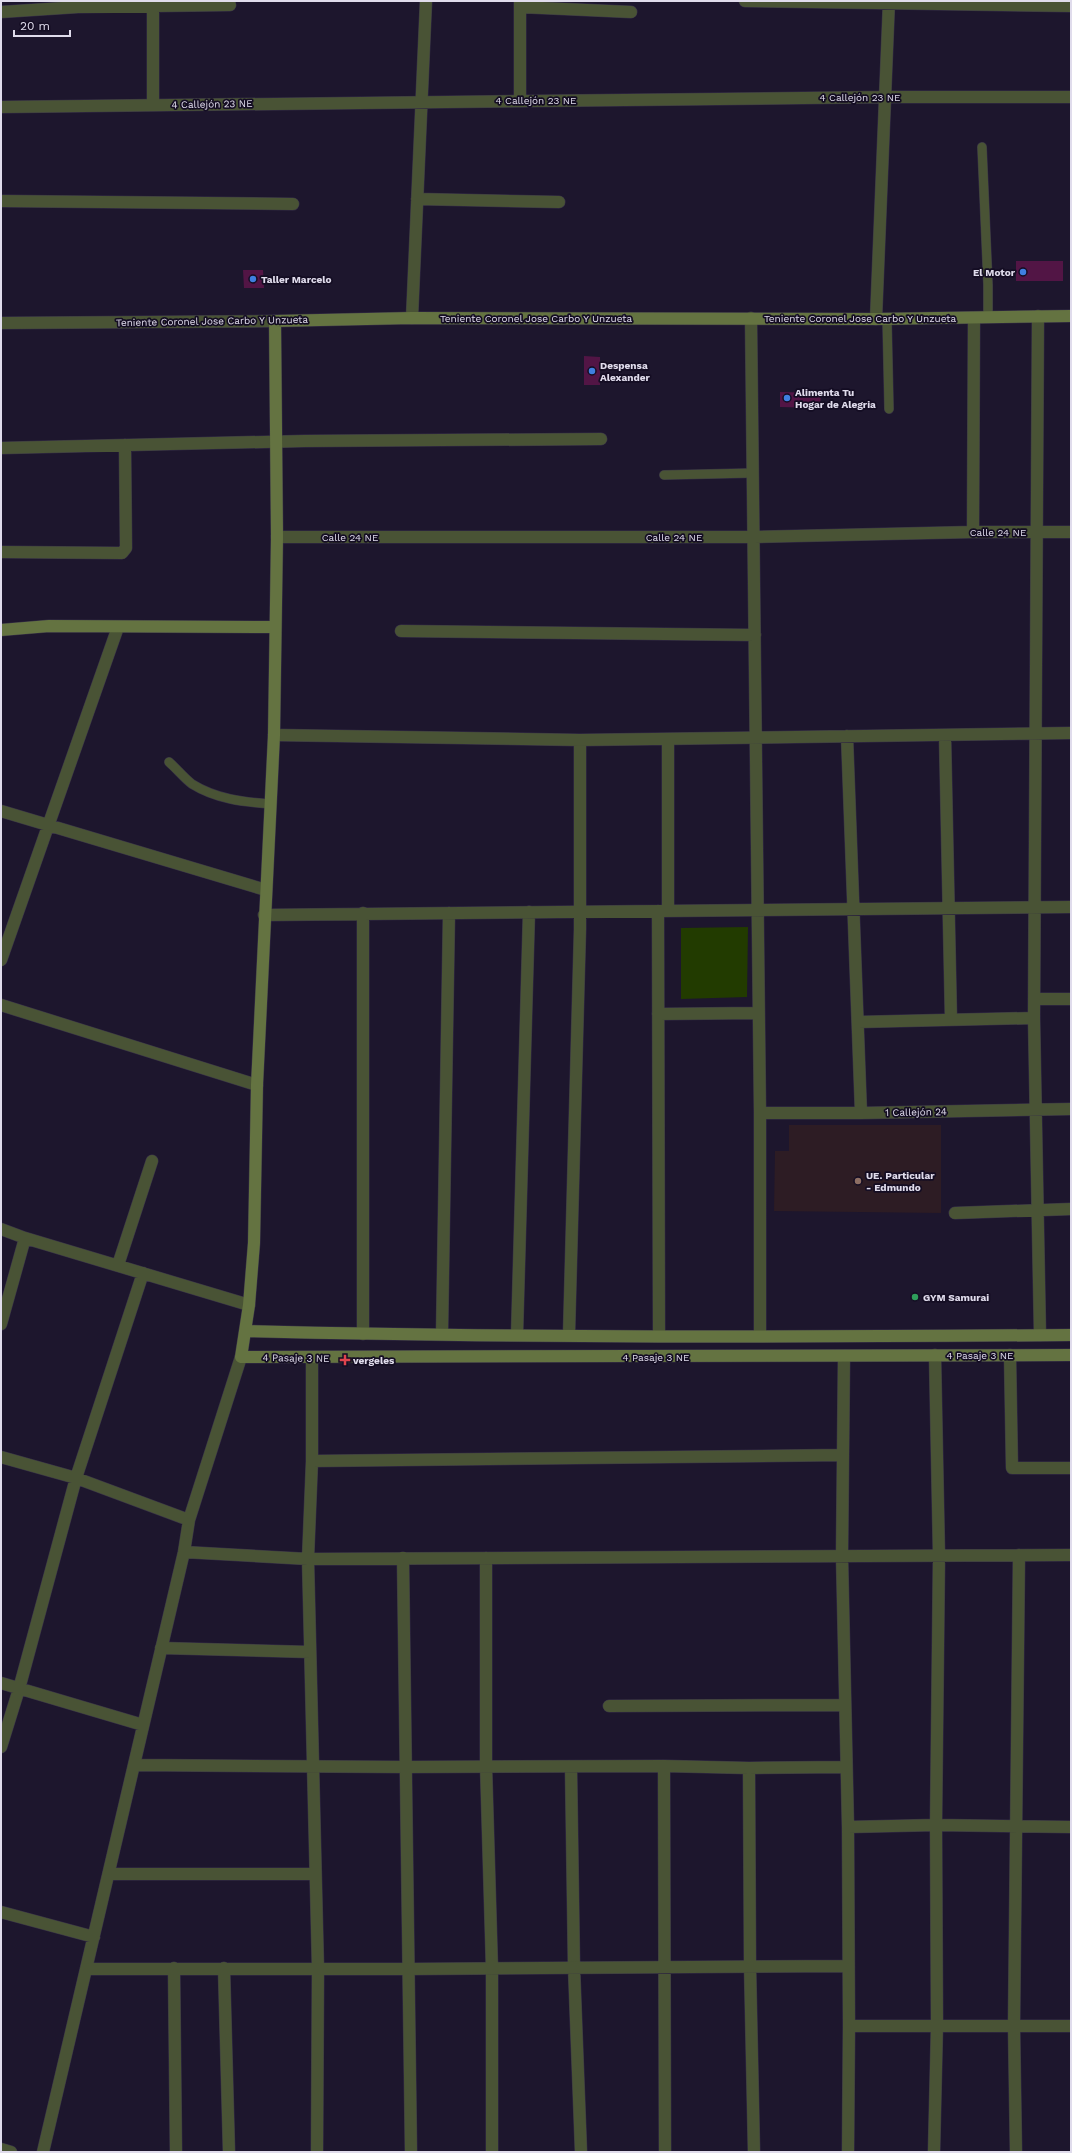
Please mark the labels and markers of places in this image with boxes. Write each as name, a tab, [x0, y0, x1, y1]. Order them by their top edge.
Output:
place label: El Motor	[973, 267, 1016, 278]
marker: El Motor	[1018, 267, 1028, 277]
marker: Taller Marcelo	[248, 274, 258, 284]
place label: Taller Marcelo	[261, 274, 332, 285]
place label: Despensa Alexander	[600, 360, 650, 383]
marker: Despensa Alexander	[587, 366, 597, 376]
place label: Alimenta Tu Hogar de Alegria	[795, 387, 876, 410]
marker: Alimenta Tu Hogar de Alegria	[782, 393, 792, 403]
place label: UE. Particular - Edmundo	[866, 1170, 935, 1193]
marker: UE. Particular - Edmundo	[853, 1176, 863, 1186]
marker: GYM Samurai	[910, 1292, 920, 1302]
place label: GYM Samurai	[923, 1292, 989, 1303]
marker: vergeles	[340, 1355, 350, 1365]
place label: vergeles	[352, 1355, 395, 1366]

